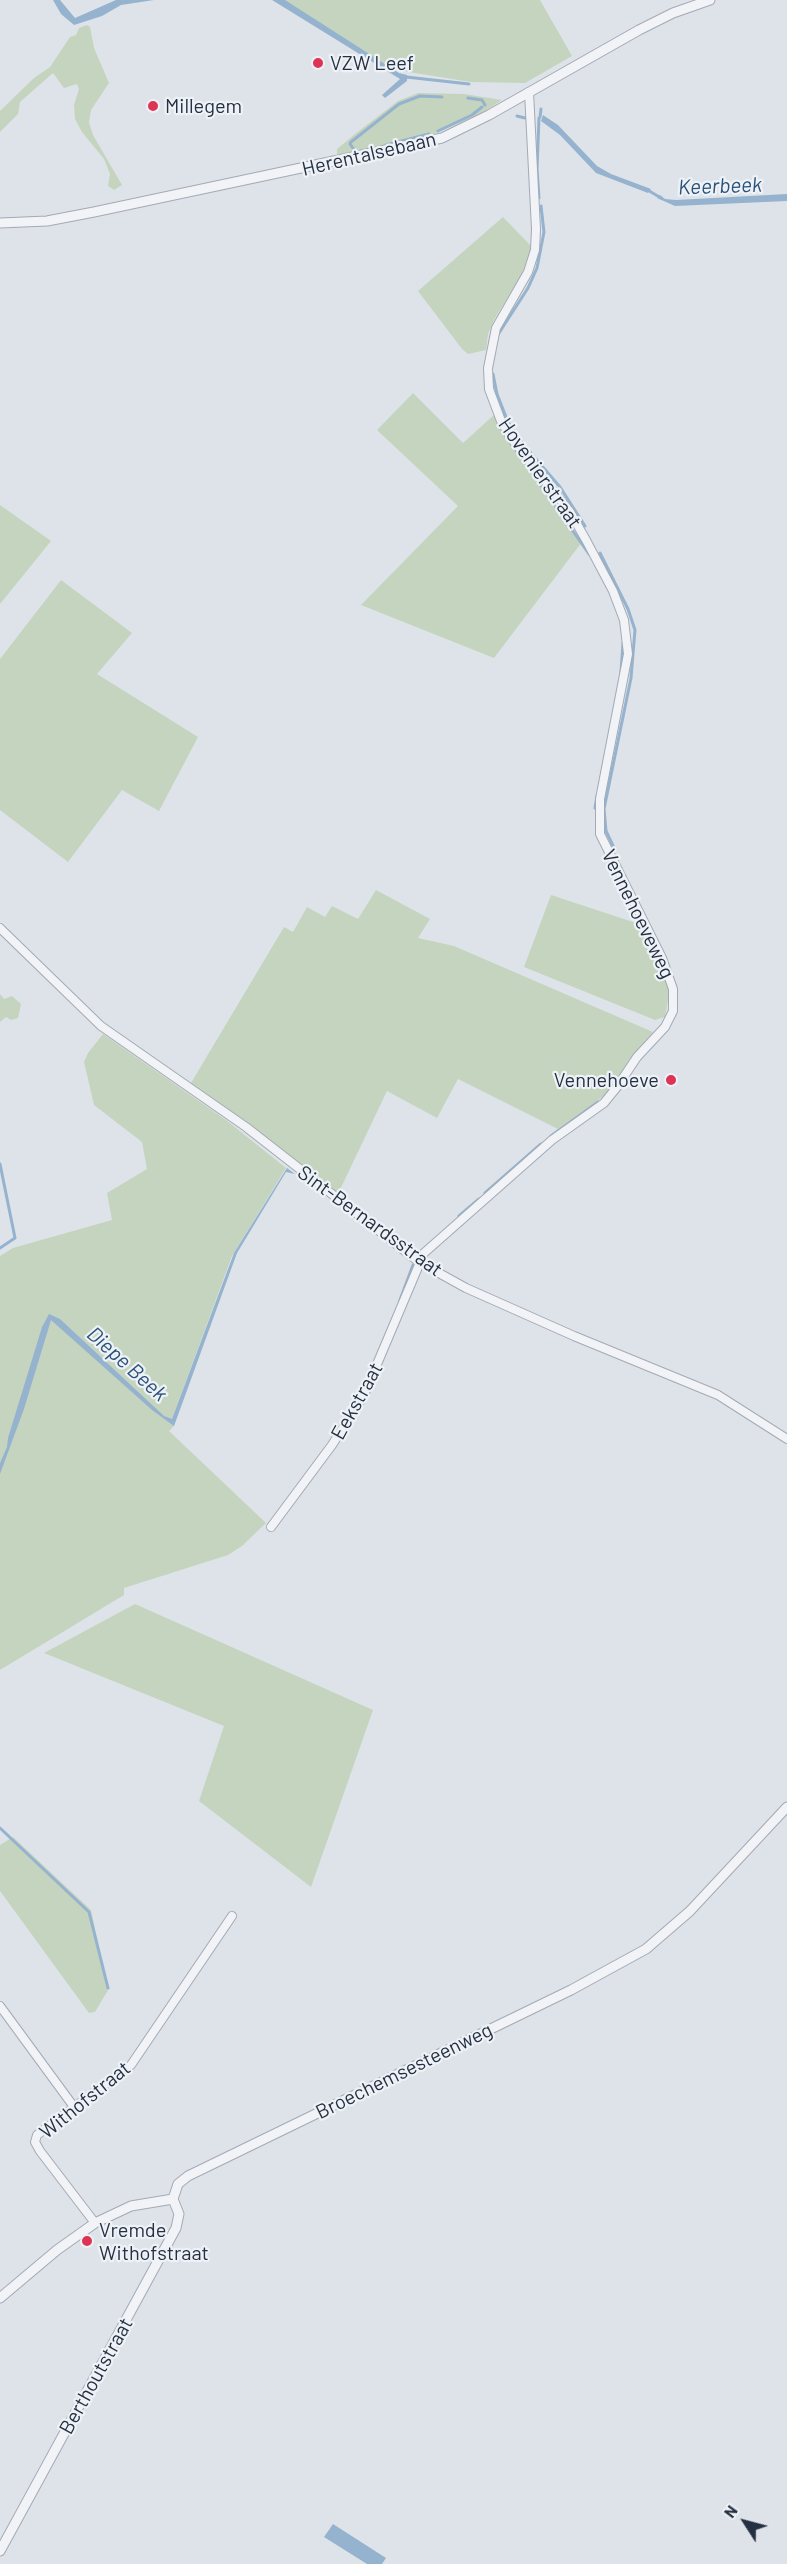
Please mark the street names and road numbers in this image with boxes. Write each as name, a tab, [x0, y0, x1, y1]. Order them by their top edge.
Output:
street label: Herentalsebaan	[300, 127, 438, 181]
street label: Hovenierstraat	[493, 413, 587, 533]
street label: Vennehoeveweg	[596, 846, 680, 982]
street label: Sint-Bernardsstraat	[293, 1160, 447, 1282]
street label: Eekstraat	[326, 1358, 388, 1444]
street label: Broechemsesteenweg	[312, 2018, 496, 2124]
street label: Withofstraat	[35, 2056, 135, 2144]
street label: Berthoutstraat	[54, 2314, 138, 2438]

